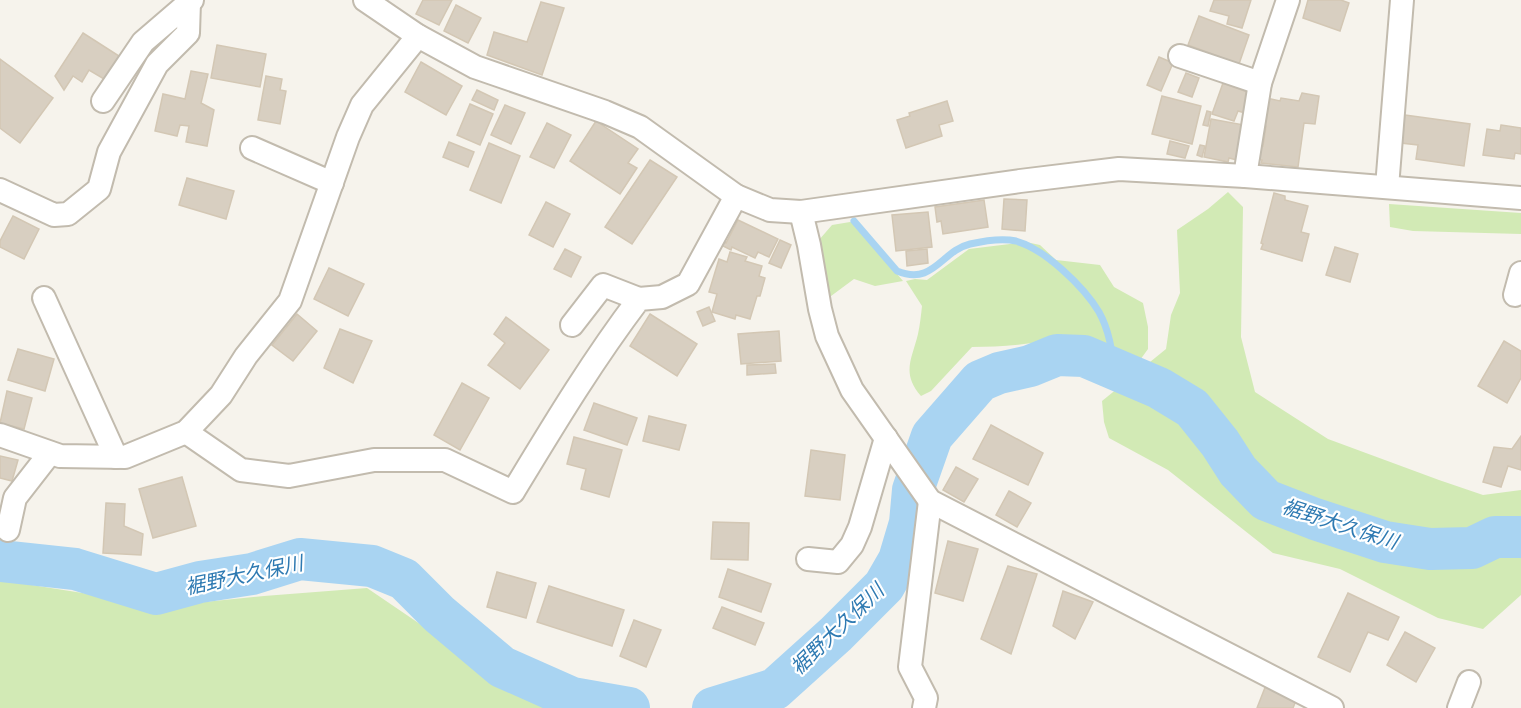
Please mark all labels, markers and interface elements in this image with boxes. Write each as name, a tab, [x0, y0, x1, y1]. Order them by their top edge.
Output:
water label: 裾野大久保川	[1279, 492, 1403, 556]
water label: 裾野大久保川	[182, 548, 307, 600]
water label: 裾野大久保川	[784, 576, 891, 680]

